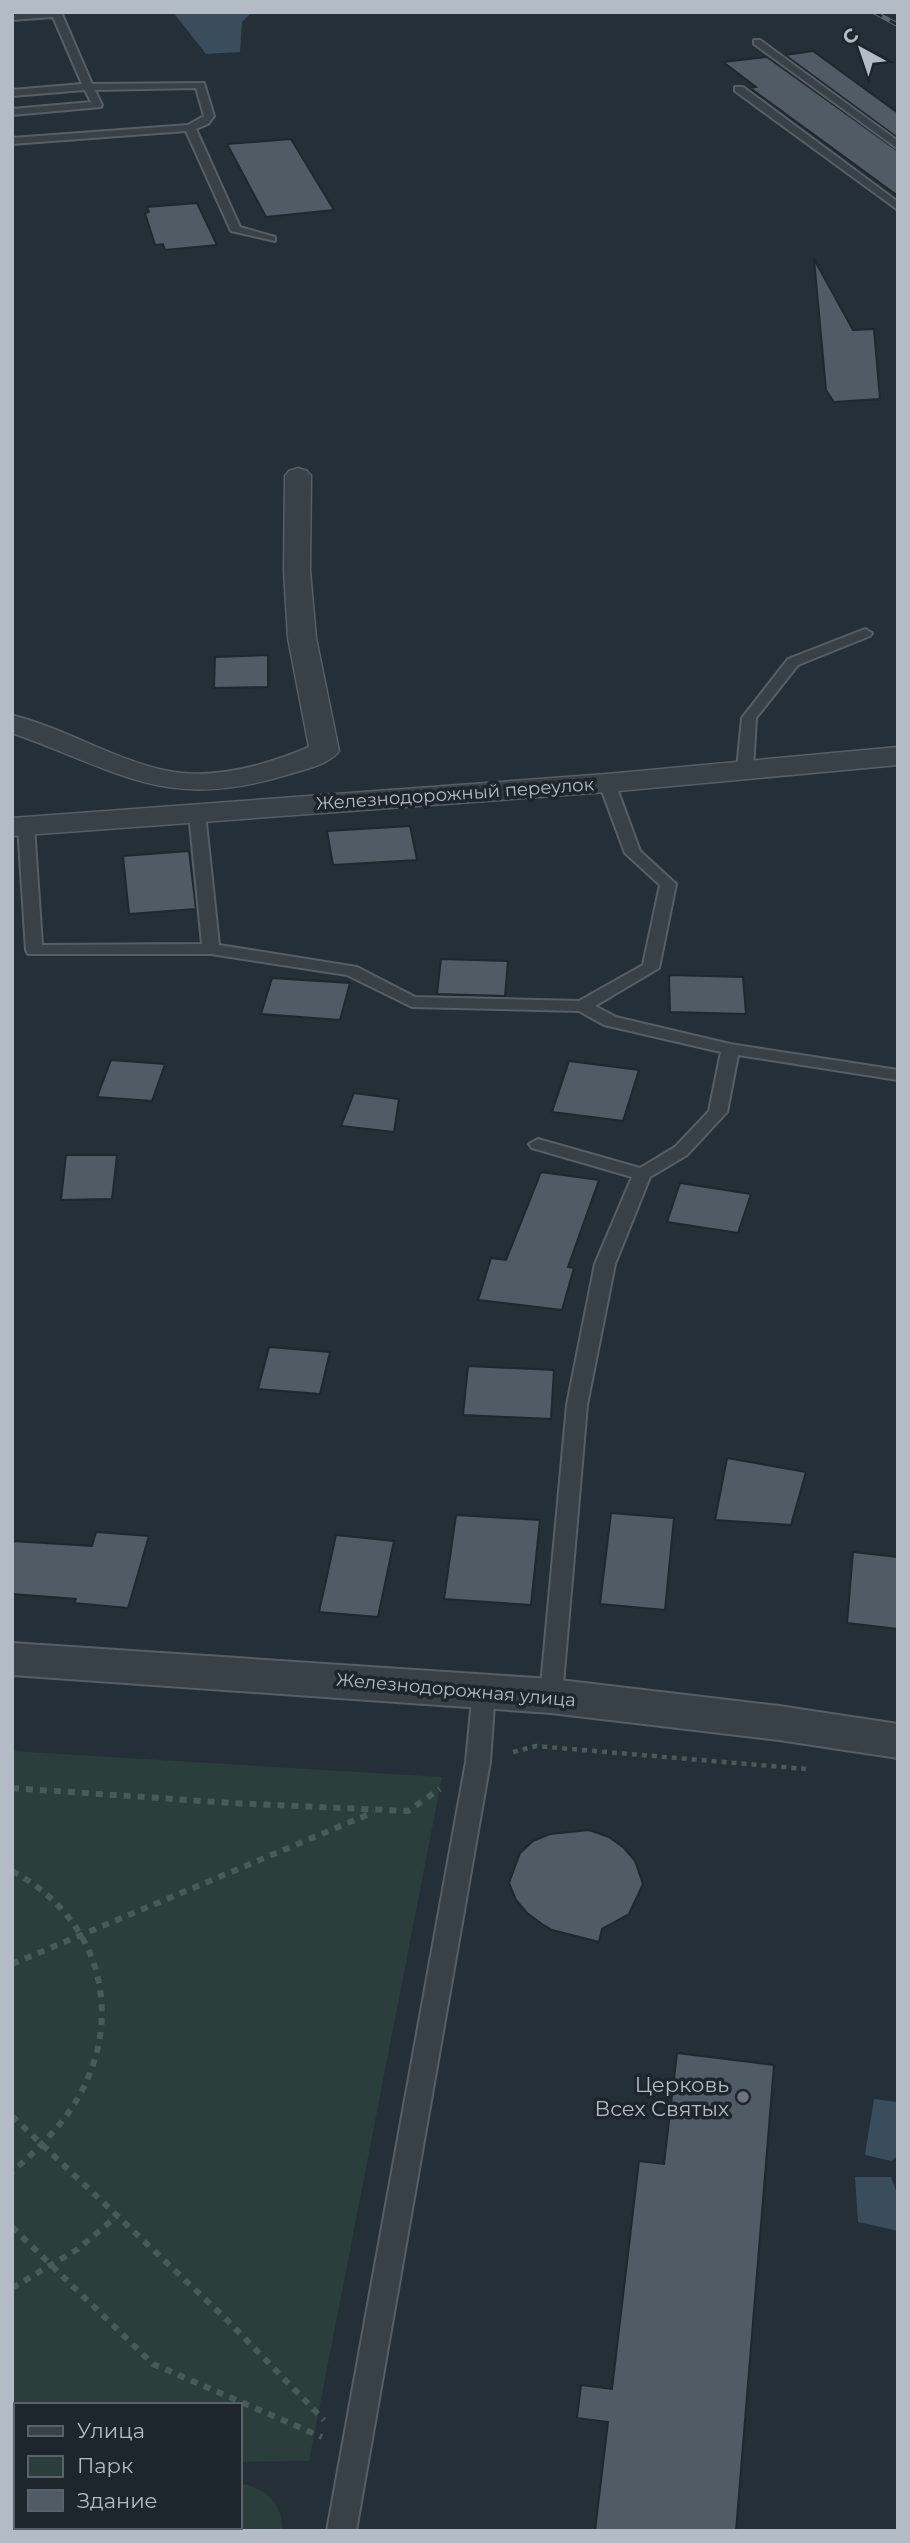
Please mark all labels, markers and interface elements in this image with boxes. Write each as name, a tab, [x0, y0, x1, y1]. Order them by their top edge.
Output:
north arrow	[826, 14, 896, 84]
text: С	[838, 23, 863, 50]
street label: Железнодорожный переулок	[315, 773, 595, 815]
street label: Железнодорожная улица	[335, 1669, 577, 1711]
place label: Церковь Всех Святых	[594, 2072, 729, 2121]
marker: Церковь Всех Святых	[735, 2089, 751, 2105]
legend	[14, 2403, 242, 2529]
text: Улица	[77, 2418, 145, 2443]
text: Парк	[77, 2453, 133, 2478]
text: Здание	[77, 2488, 158, 2513]

